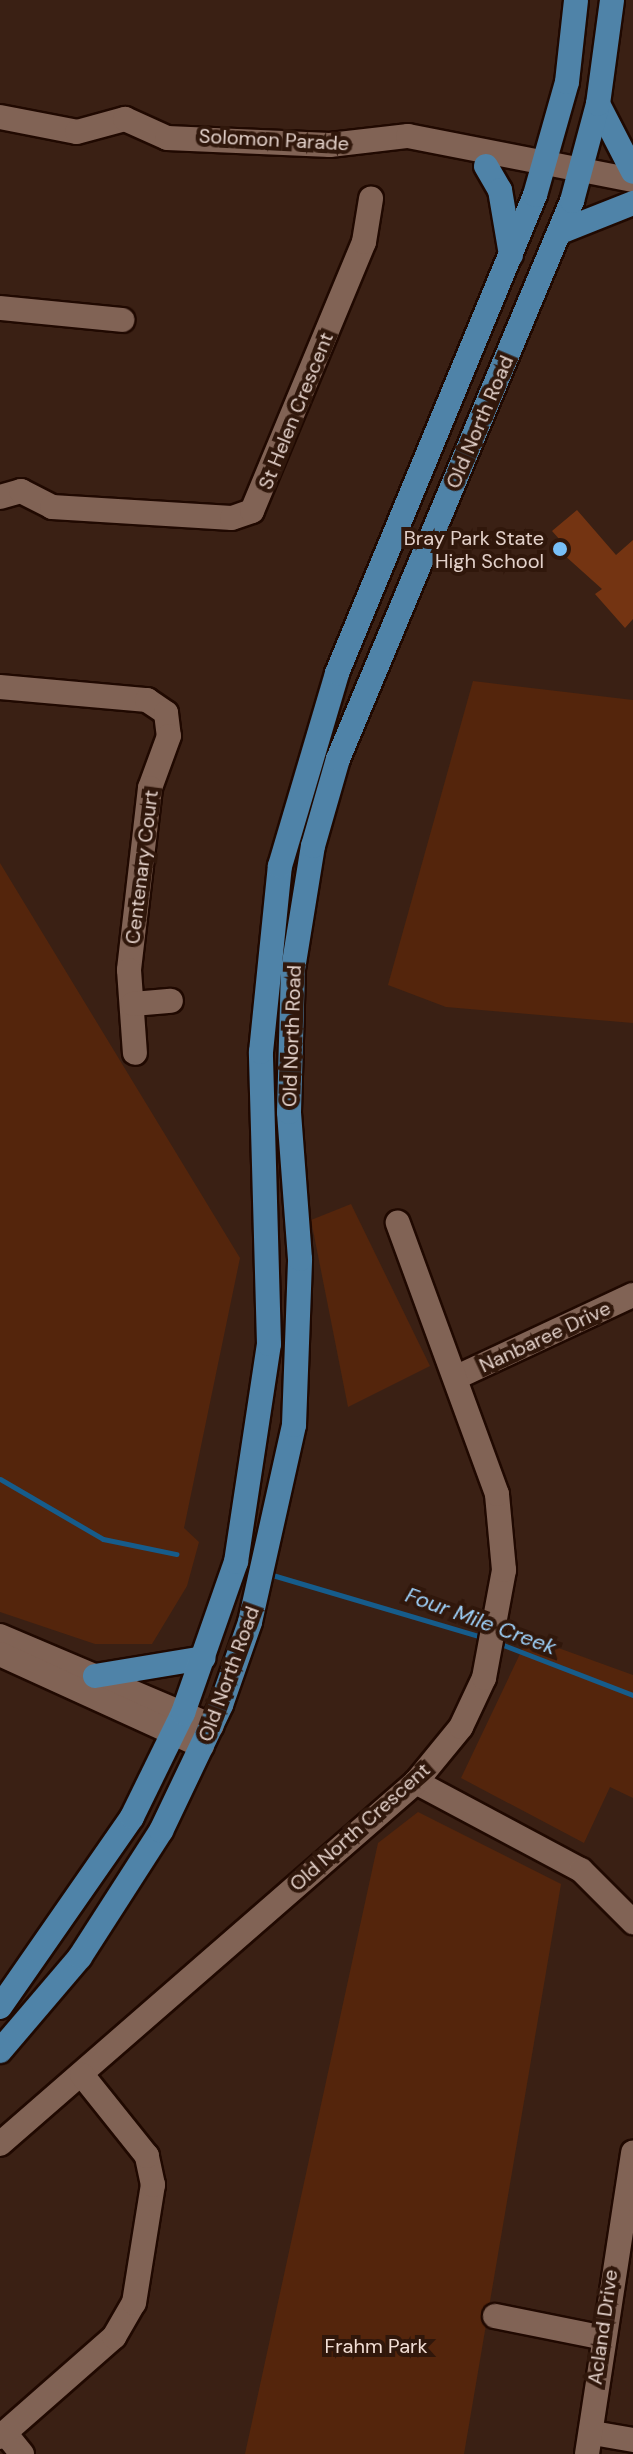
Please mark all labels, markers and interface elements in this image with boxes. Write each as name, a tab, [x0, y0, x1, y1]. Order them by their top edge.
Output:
street label: Solomon Parade	[198, 124, 350, 156]
street label: St Helen Crescent	[254, 329, 338, 493]
street label: Old North Road	[441, 352, 519, 492]
place label: Bray Park State High School	[404, 526, 544, 573]
marker: Bray Park State High School	[551, 540, 569, 558]
street label: Centenary Court	[121, 789, 163, 945]
street label: Old North Road	[278, 965, 306, 1107]
street label: Nanbaree Drive	[476, 1296, 614, 1378]
water label: Four Mile Creek	[402, 1581, 560, 1661]
street label: Old North Road	[193, 1603, 265, 1745]
street label: Old North Crescent	[285, 1758, 435, 1896]
street label: Acland Drive	[583, 2268, 623, 2386]
park label: Frahm Park	[324, 2334, 428, 2358]

